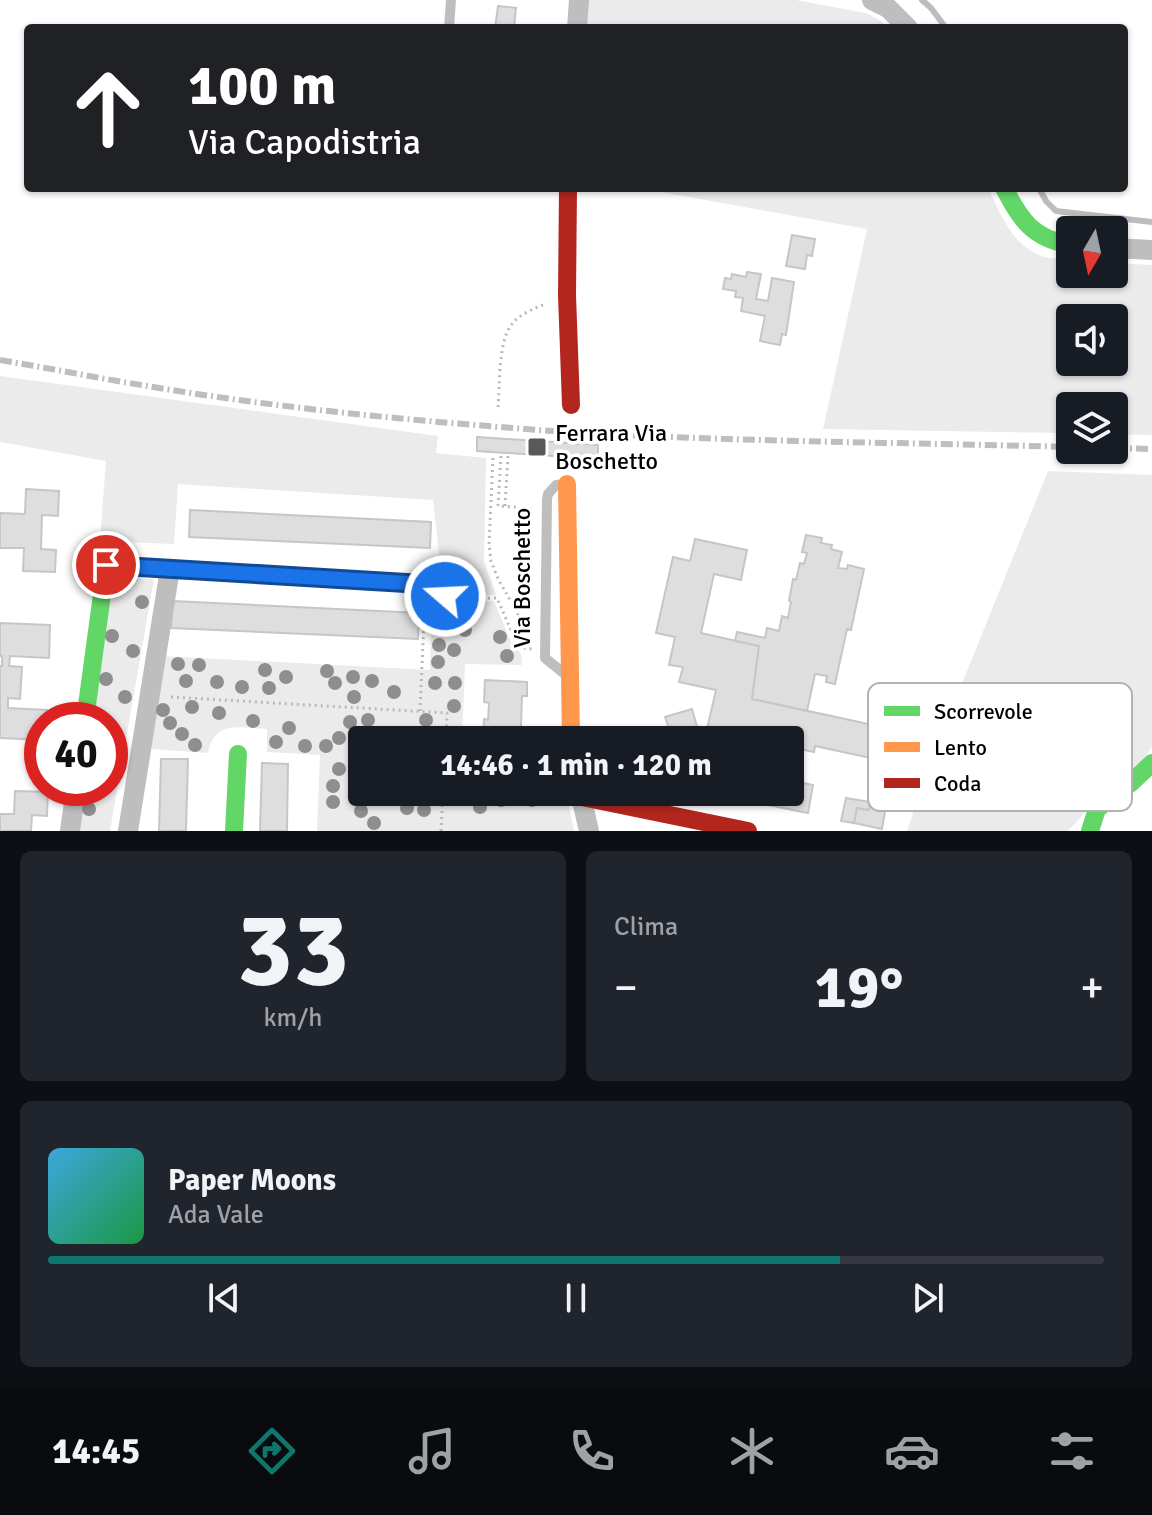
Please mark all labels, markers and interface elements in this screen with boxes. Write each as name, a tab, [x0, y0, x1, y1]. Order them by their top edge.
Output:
text: 100 m	[188, 51, 336, 120]
icon: ahead	[56, 56, 160, 160]
text: Via Capodistria	[188, 120, 421, 165]
north arrow	[1056, 216, 1128, 288]
map controls	[1056, 216, 1128, 464]
button: sound	[1056, 304, 1128, 376]
button: layers	[1056, 392, 1128, 464]
place label: Ferrara Via Boschetto	[555, 418, 667, 476]
marker: Ferrara Via Boschetto	[526, 436, 548, 458]
street label: Via Boschetto	[507, 508, 537, 648]
pin	[72, 531, 140, 599]
icon: arrive	[84, 543, 128, 587]
position arrow	[403, 554, 487, 638]
legend	[868, 683, 1132, 811]
text: Scorrevole	[934, 698, 1033, 725]
speed limit sign: 40	[24, 702, 128, 806]
text: Lento	[934, 734, 987, 761]
text: 14:46 · 1 min · 120 m	[440, 747, 712, 784]
text: Coda	[934, 770, 981, 797]
text: 33	[237, 886, 349, 1014]
text: Clima	[614, 911, 678, 943]
text: 19°	[815, 951, 903, 1025]
text: −	[614, 961, 638, 1015]
text: +	[1080, 961, 1104, 1015]
text: km/h	[264, 1002, 322, 1034]
text: Paper Moons	[168, 1162, 336, 1199]
text: Ada Vale	[168, 1199, 264, 1231]
icon: previous	[202, 1276, 246, 1320]
icon: pause	[554, 1276, 598, 1320]
icon: next	[906, 1276, 950, 1320]
icon: directions	[244, 1423, 300, 1479]
icon: music	[404, 1423, 460, 1479]
icon: phone	[564, 1423, 620, 1479]
icon: climate	[724, 1423, 780, 1479]
icon: car	[884, 1423, 940, 1479]
icon: filters	[1044, 1423, 1100, 1479]
text: 14:45	[52, 1429, 140, 1474]

